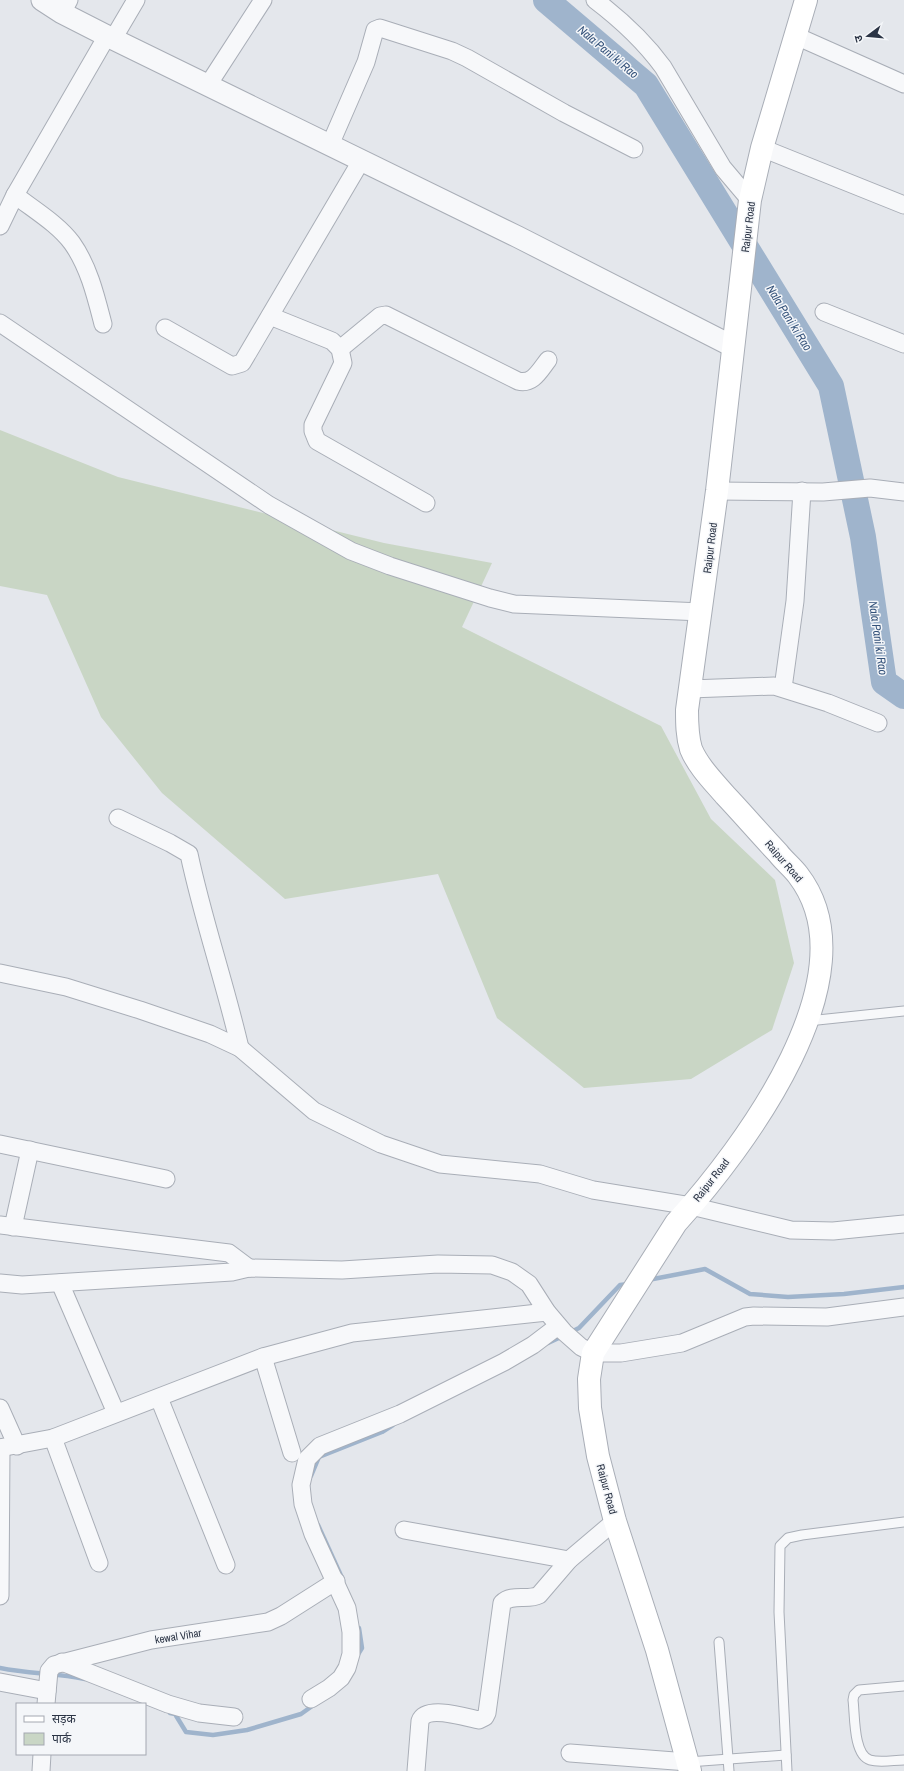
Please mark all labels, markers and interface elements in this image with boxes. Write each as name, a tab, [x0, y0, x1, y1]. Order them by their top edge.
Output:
north arrow	[848, 16, 888, 56]
water label: Nala Pani ki Rao	[574, 22, 642, 82]
text: उ	[851, 33, 866, 44]
street label: Raipur Road	[738, 201, 758, 253]
water label: Nala Pani ki Rao	[763, 282, 816, 354]
street label: Raipur Road	[700, 522, 720, 574]
water label: Nala Pani ki Rao	[865, 600, 891, 676]
street label: Raipur Road	[762, 837, 806, 885]
street label: Raipur Road	[690, 1156, 732, 1204]
street label: Raipur Road	[594, 1462, 620, 1516]
street label: kewal Vihar	[154, 1625, 202, 1647]
legend	[16, 1703, 146, 1755]
text: सड़क	[52, 1711, 77, 1727]
text: पार्क	[52, 1731, 72, 1747]

